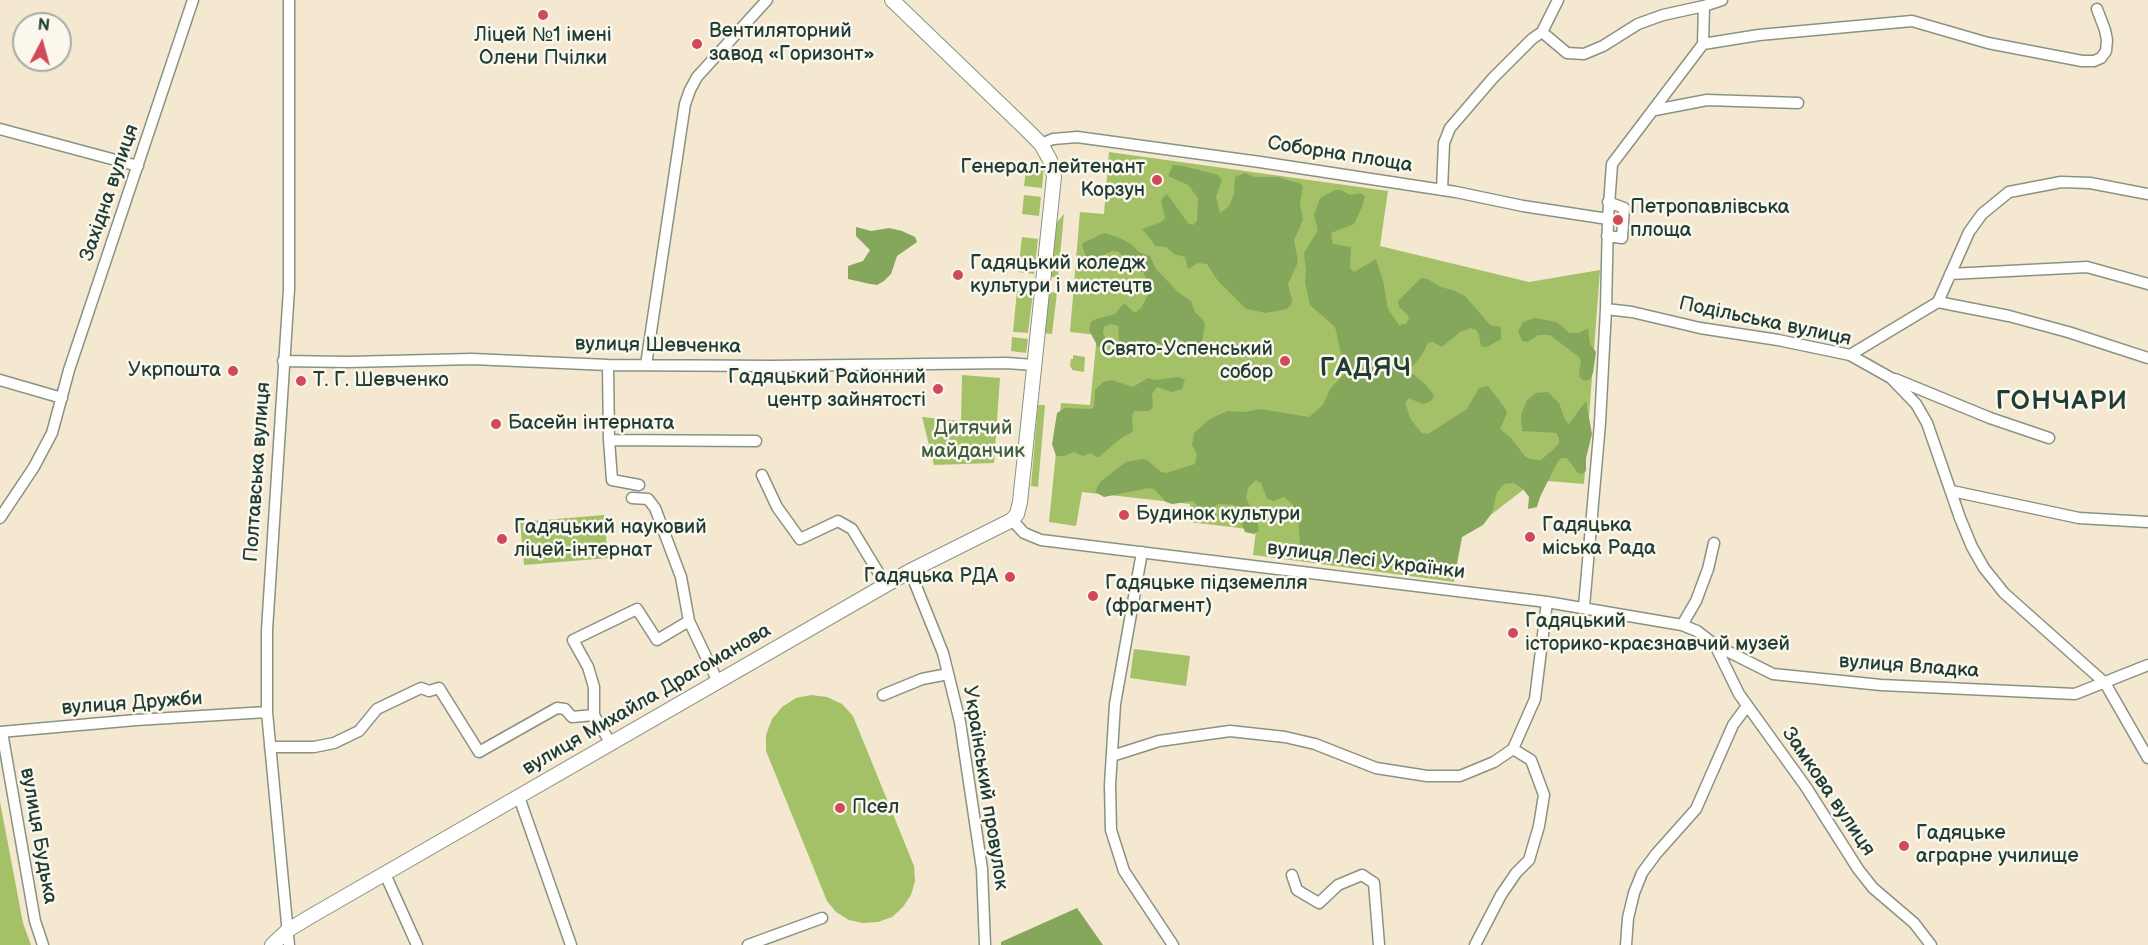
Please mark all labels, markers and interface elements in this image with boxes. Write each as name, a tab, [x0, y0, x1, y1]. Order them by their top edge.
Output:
marker: Ліцей №1 імені Олени Пчілки	[536, 8, 550, 22]
north arrow	[12, 12, 72, 72]
text: N	[37, 16, 51, 36]
place label: Вентиляторний завод «Горизонт»	[709, 20, 875, 67]
place label: Ліцей №1 імені Олени Пчілки	[474, 24, 612, 71]
marker: Вентиляторний завод «Горизонт»	[690, 37, 704, 51]
street label: Західна вулиця	[75, 121, 145, 265]
street label: Соборна площа	[1266, 132, 1414, 178]
place label: Генерал-лейтенант Корзун	[960, 156, 1145, 203]
marker: Генерал-лейтенант Корзун	[1150, 173, 1164, 187]
place label: Петропавлівська площа	[1630, 196, 1790, 243]
marker: Петропавлівська площа	[1611, 213, 1625, 227]
place label: Гадяцький коледж культури і мистецтв	[970, 252, 1152, 299]
marker: Гадяцький коледж культури і мистецтв	[951, 268, 965, 282]
street label: Подільська вулиця	[1677, 292, 1853, 352]
street label: вулиця Шевченка	[575, 333, 741, 359]
place label: Свято-Успенський собор	[1101, 338, 1273, 385]
district label: ГАДЯЧ	[1319, 353, 1413, 385]
marker: Свято-Успенський собор	[1278, 354, 1292, 368]
place label: Укрпошта	[128, 359, 221, 383]
marker: Укрпошта	[226, 364, 240, 378]
place label: Гадяцький Районний центр зайнятості	[728, 366, 926, 413]
place label: Т. Г. Шевченко	[313, 369, 449, 393]
marker: Т. Г. Шевченко	[294, 374, 308, 388]
street label: Полтавська вулиця	[240, 381, 276, 563]
marker: Гадяцький Районний центр зайнятості	[931, 382, 945, 396]
district label: ГОНЧАРИ	[1996, 386, 2128, 418]
place label: Басейн інтерната	[508, 412, 675, 436]
marker: Басейн інтерната	[489, 417, 503, 431]
park label: Дитячий майданчик	[921, 417, 1025, 464]
place label: Будинок культури	[1136, 503, 1301, 527]
marker: Будинок культури	[1117, 508, 1131, 522]
place label: Гадяцька міська Рада	[1542, 514, 1656, 561]
place label: Гадяцький науковий ліцей-інтернат	[514, 516, 707, 563]
marker: Гадяцька міська Рада	[1523, 530, 1537, 544]
marker: Гадяцький науковий ліцей-інтернат	[495, 532, 509, 546]
street label: вулиця Лесі Українки	[1266, 537, 1466, 585]
place label: Гадяцька РДА	[864, 565, 998, 589]
marker: Гадяцька РДА	[1003, 570, 1017, 584]
place label: Гадяцьке підземелля (фрагмент)	[1105, 572, 1308, 619]
marker: Гадяцьке підземелля (фрагмент)	[1086, 589, 1100, 603]
place label: Гадяцький історико-краєзнавчий музей	[1525, 610, 1790, 657]
street label: вулиця Михайла Драгоманова	[518, 619, 776, 781]
marker: Гадяцький історико-краєзнавчий музей	[1506, 626, 1520, 640]
street label: вулиця Владка	[1838, 650, 1980, 684]
street label: Український провулок	[957, 684, 1013, 892]
street label: вулиця Дружби	[61, 687, 203, 721]
street label: Замкова вулиця	[1776, 723, 1880, 861]
street label: вулиця Будька	[14, 766, 62, 906]
place label: Псел	[852, 796, 899, 820]
marker: Псел	[833, 801, 847, 815]
place label: Гадяцьке аграрне училище	[1916, 822, 2079, 869]
marker: Гадяцьке аграрне училище	[1897, 839, 1911, 853]

